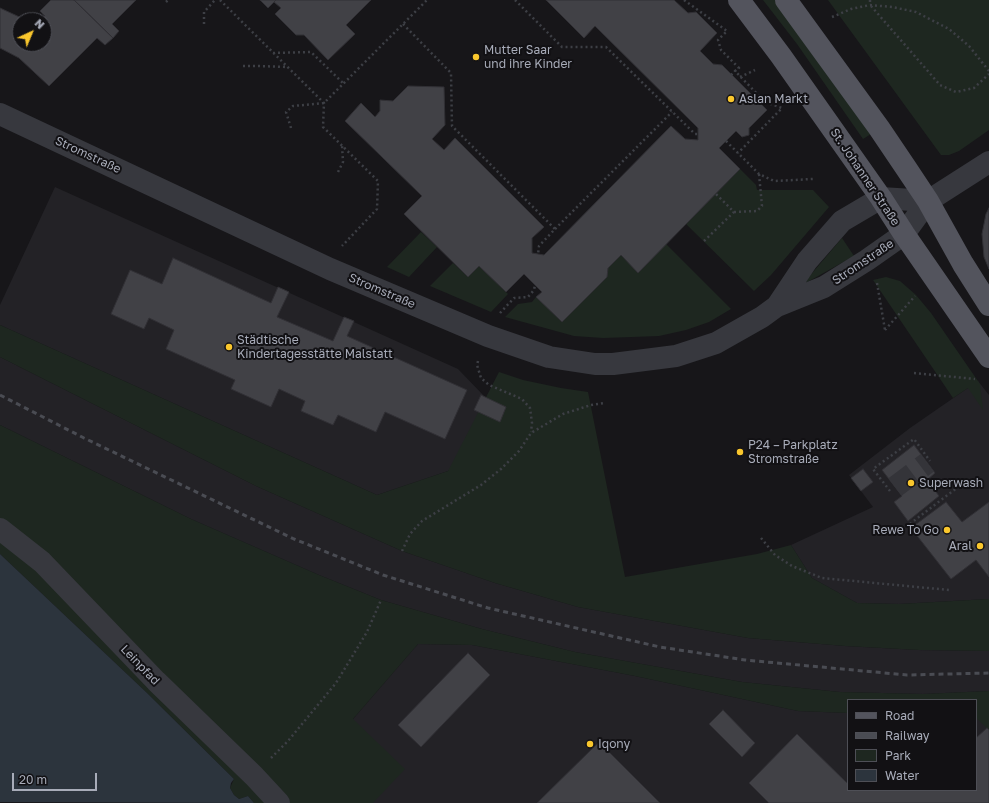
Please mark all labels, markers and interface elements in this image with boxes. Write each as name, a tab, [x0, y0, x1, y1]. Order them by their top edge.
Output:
north arrow	[12, 12, 52, 52]
text: N	[32, 16, 48, 31]
place label: Mutter Saar und ihre Kinder	[484, 43, 572, 71]
marker: Mutter Saar und ihre Kinder	[471, 52, 481, 62]
place label: Aslan Markt	[739, 92, 808, 106]
marker: Aslan Markt	[726, 94, 736, 104]
street label: St. Johanner Straße	[827, 126, 903, 228]
street label: Stromstraße	[53, 133, 123, 177]
street label: Stromstraße	[830, 236, 896, 288]
street label: Stromstraße	[346, 270, 418, 312]
place label: Städtische Kindertagesstätte Malstatt	[237, 333, 393, 361]
marker: Städtische Kindertagesstätte Malstatt	[224, 342, 234, 352]
place label: P24 – Parkplatz Stromstraße	[748, 438, 838, 466]
marker: P24 – Parkplatz Stromstraße	[735, 447, 745, 457]
place label: Superwash	[919, 476, 983, 490]
marker: Superwash	[906, 478, 916, 488]
place label: Rewe To Go	[872, 523, 939, 537]
marker: Rewe To Go	[942, 525, 952, 535]
place label: Aral	[949, 539, 972, 553]
marker: Aral	[975, 541, 985, 551]
street label: Leinpfad	[118, 642, 162, 688]
legend	[847, 699, 977, 791]
text: Road	[885, 708, 914, 723]
text: Railway	[885, 728, 930, 743]
place label: Iqony	[598, 737, 630, 751]
marker: Iqony	[585, 739, 595, 749]
text: Park	[885, 748, 911, 763]
scale bar	[14, 765, 99, 791]
text: Water	[885, 768, 919, 783]
text: 20 m	[19, 772, 47, 787]

